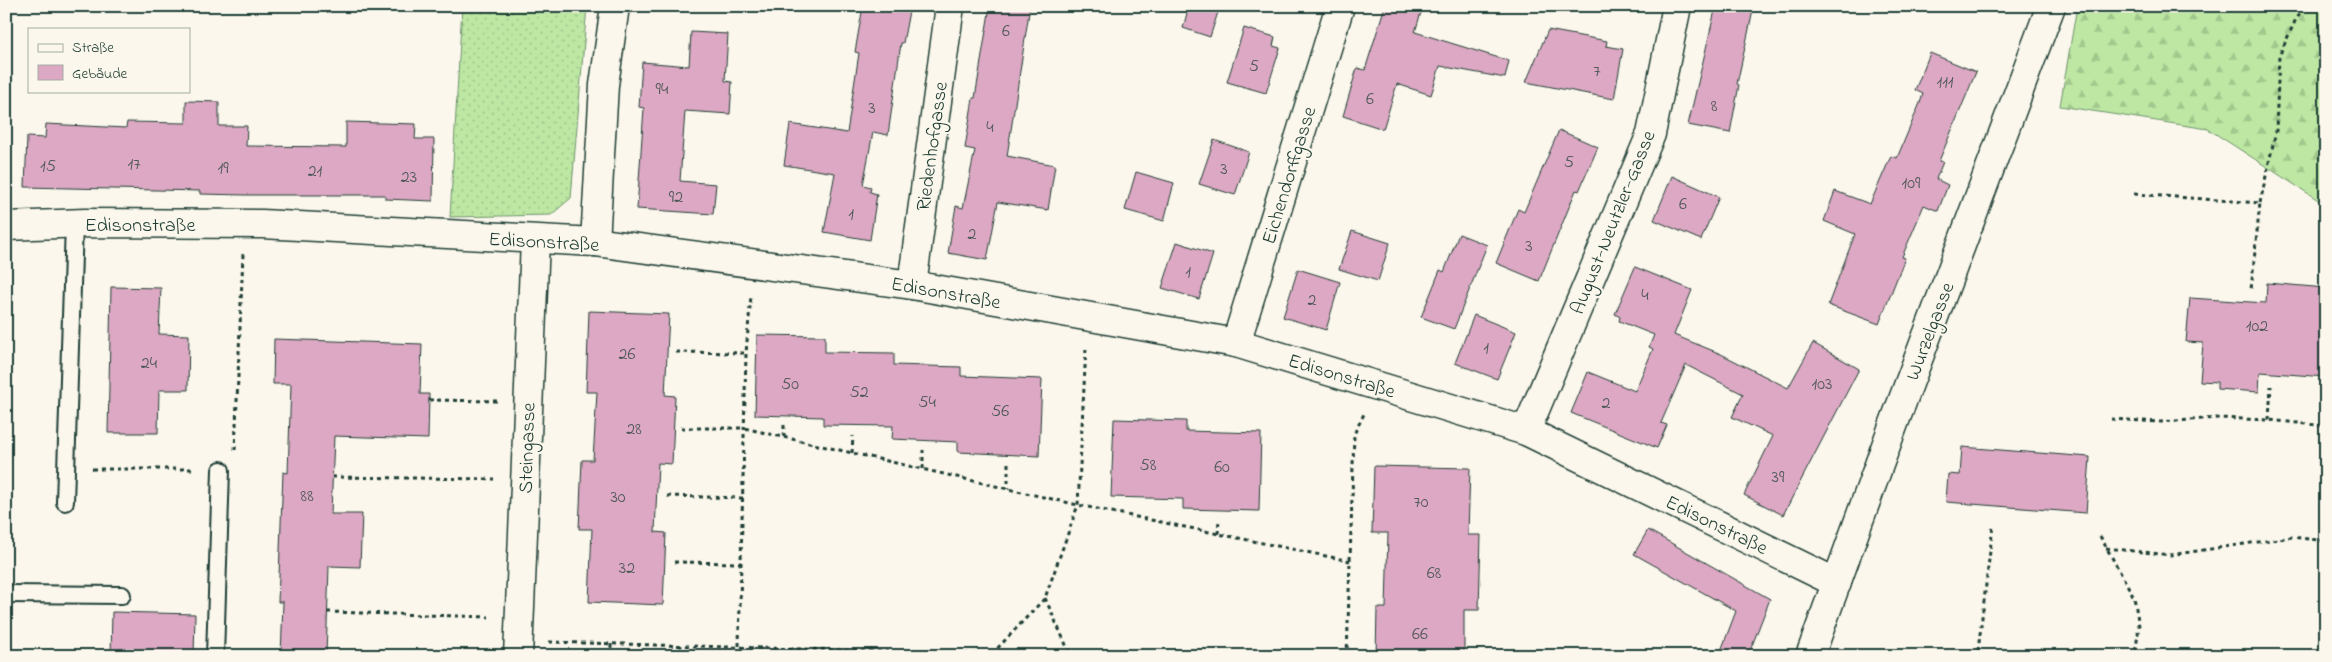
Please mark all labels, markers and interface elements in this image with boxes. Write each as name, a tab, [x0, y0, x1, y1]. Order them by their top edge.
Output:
house number: 6	[1002, 19, 1010, 45]
legend	[28, 28, 190, 92]
text: Straße	[72, 37, 114, 59]
house number: 5	[1249, 54, 1259, 80]
house number: 7	[1593, 59, 1601, 85]
text: Gebäude	[72, 63, 128, 85]
house number: 111	[1936, 70, 1954, 96]
house number: 94	[656, 77, 669, 103]
street label: Riedenhofgasse	[910, 80, 958, 213]
house number: 6	[1366, 87, 1374, 113]
house number: 8	[1711, 94, 1718, 120]
house number: 3	[868, 96, 876, 122]
street label: Eichendorffgasse	[1256, 103, 1326, 248]
house number: 4	[986, 115, 994, 141]
street label: August-Neutzler-Gasse	[1564, 127, 1665, 320]
house number: 5	[1564, 150, 1574, 176]
house number: 17	[127, 152, 141, 178]
house number: 15	[40, 154, 56, 180]
house number: 19	[217, 156, 229, 182]
house number: 3	[1220, 157, 1228, 183]
house number: 21	[308, 159, 323, 185]
house number: 23	[401, 165, 417, 191]
house number: 109	[1902, 171, 1921, 197]
house number: 92	[669, 185, 683, 211]
house number: 6	[1679, 192, 1687, 218]
house number: 1	[848, 202, 854, 228]
street label: Edisonstraße	[85, 212, 195, 241]
house number: 2	[968, 222, 977, 248]
street label: Edisonstraße	[488, 226, 600, 261]
house number: 3	[1525, 234, 1533, 260]
house number: 1	[1185, 260, 1191, 286]
street label: Edisonstraße	[889, 271, 1003, 318]
street label: Wurzelgasse	[1899, 279, 1964, 385]
house number: 4	[1641, 283, 1649, 309]
house number: 2	[1308, 288, 1317, 314]
house number: 102	[2246, 314, 2268, 340]
house number: 1	[1483, 336, 1489, 362]
house number: 26	[619, 342, 636, 368]
street label: Edisonstraße	[1284, 347, 1398, 407]
house number: 24	[141, 351, 158, 377]
house number: 50	[781, 372, 799, 398]
house number: 103	[1812, 372, 1832, 398]
house number: 52	[849, 380, 869, 406]
house number: 54	[918, 390, 936, 416]
house number: 2	[1602, 391, 1611, 417]
house number: 56	[991, 399, 1009, 425]
street label: Steingasse	[512, 402, 546, 494]
house number: 28	[626, 417, 642, 443]
house number: 58	[1139, 453, 1157, 479]
house number: 60	[1214, 455, 1230, 481]
house number: 39	[1772, 465, 1785, 491]
house number: 88	[300, 484, 314, 510]
house number: 30	[610, 485, 626, 511]
street label: Edisonstraße	[1660, 489, 1772, 564]
house number: 70	[1413, 490, 1429, 516]
house number: 32	[619, 556, 635, 582]
house number: 68	[1427, 561, 1442, 587]
house number: 66	[1412, 622, 1428, 648]

